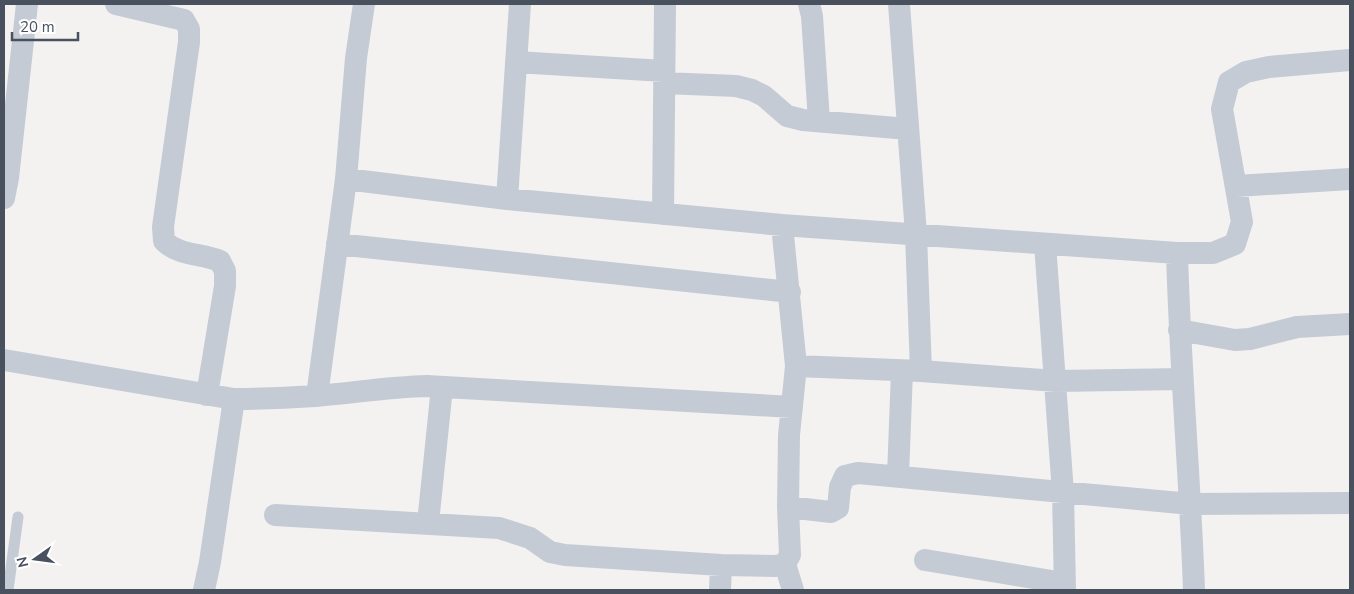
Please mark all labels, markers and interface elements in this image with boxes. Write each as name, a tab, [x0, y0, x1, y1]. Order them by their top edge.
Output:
scale bar	[12, 10, 79, 42]
text: 20 m	[20, 17, 55, 37]
north arrow	[10, 534, 60, 584]
text: N	[12, 555, 33, 569]

